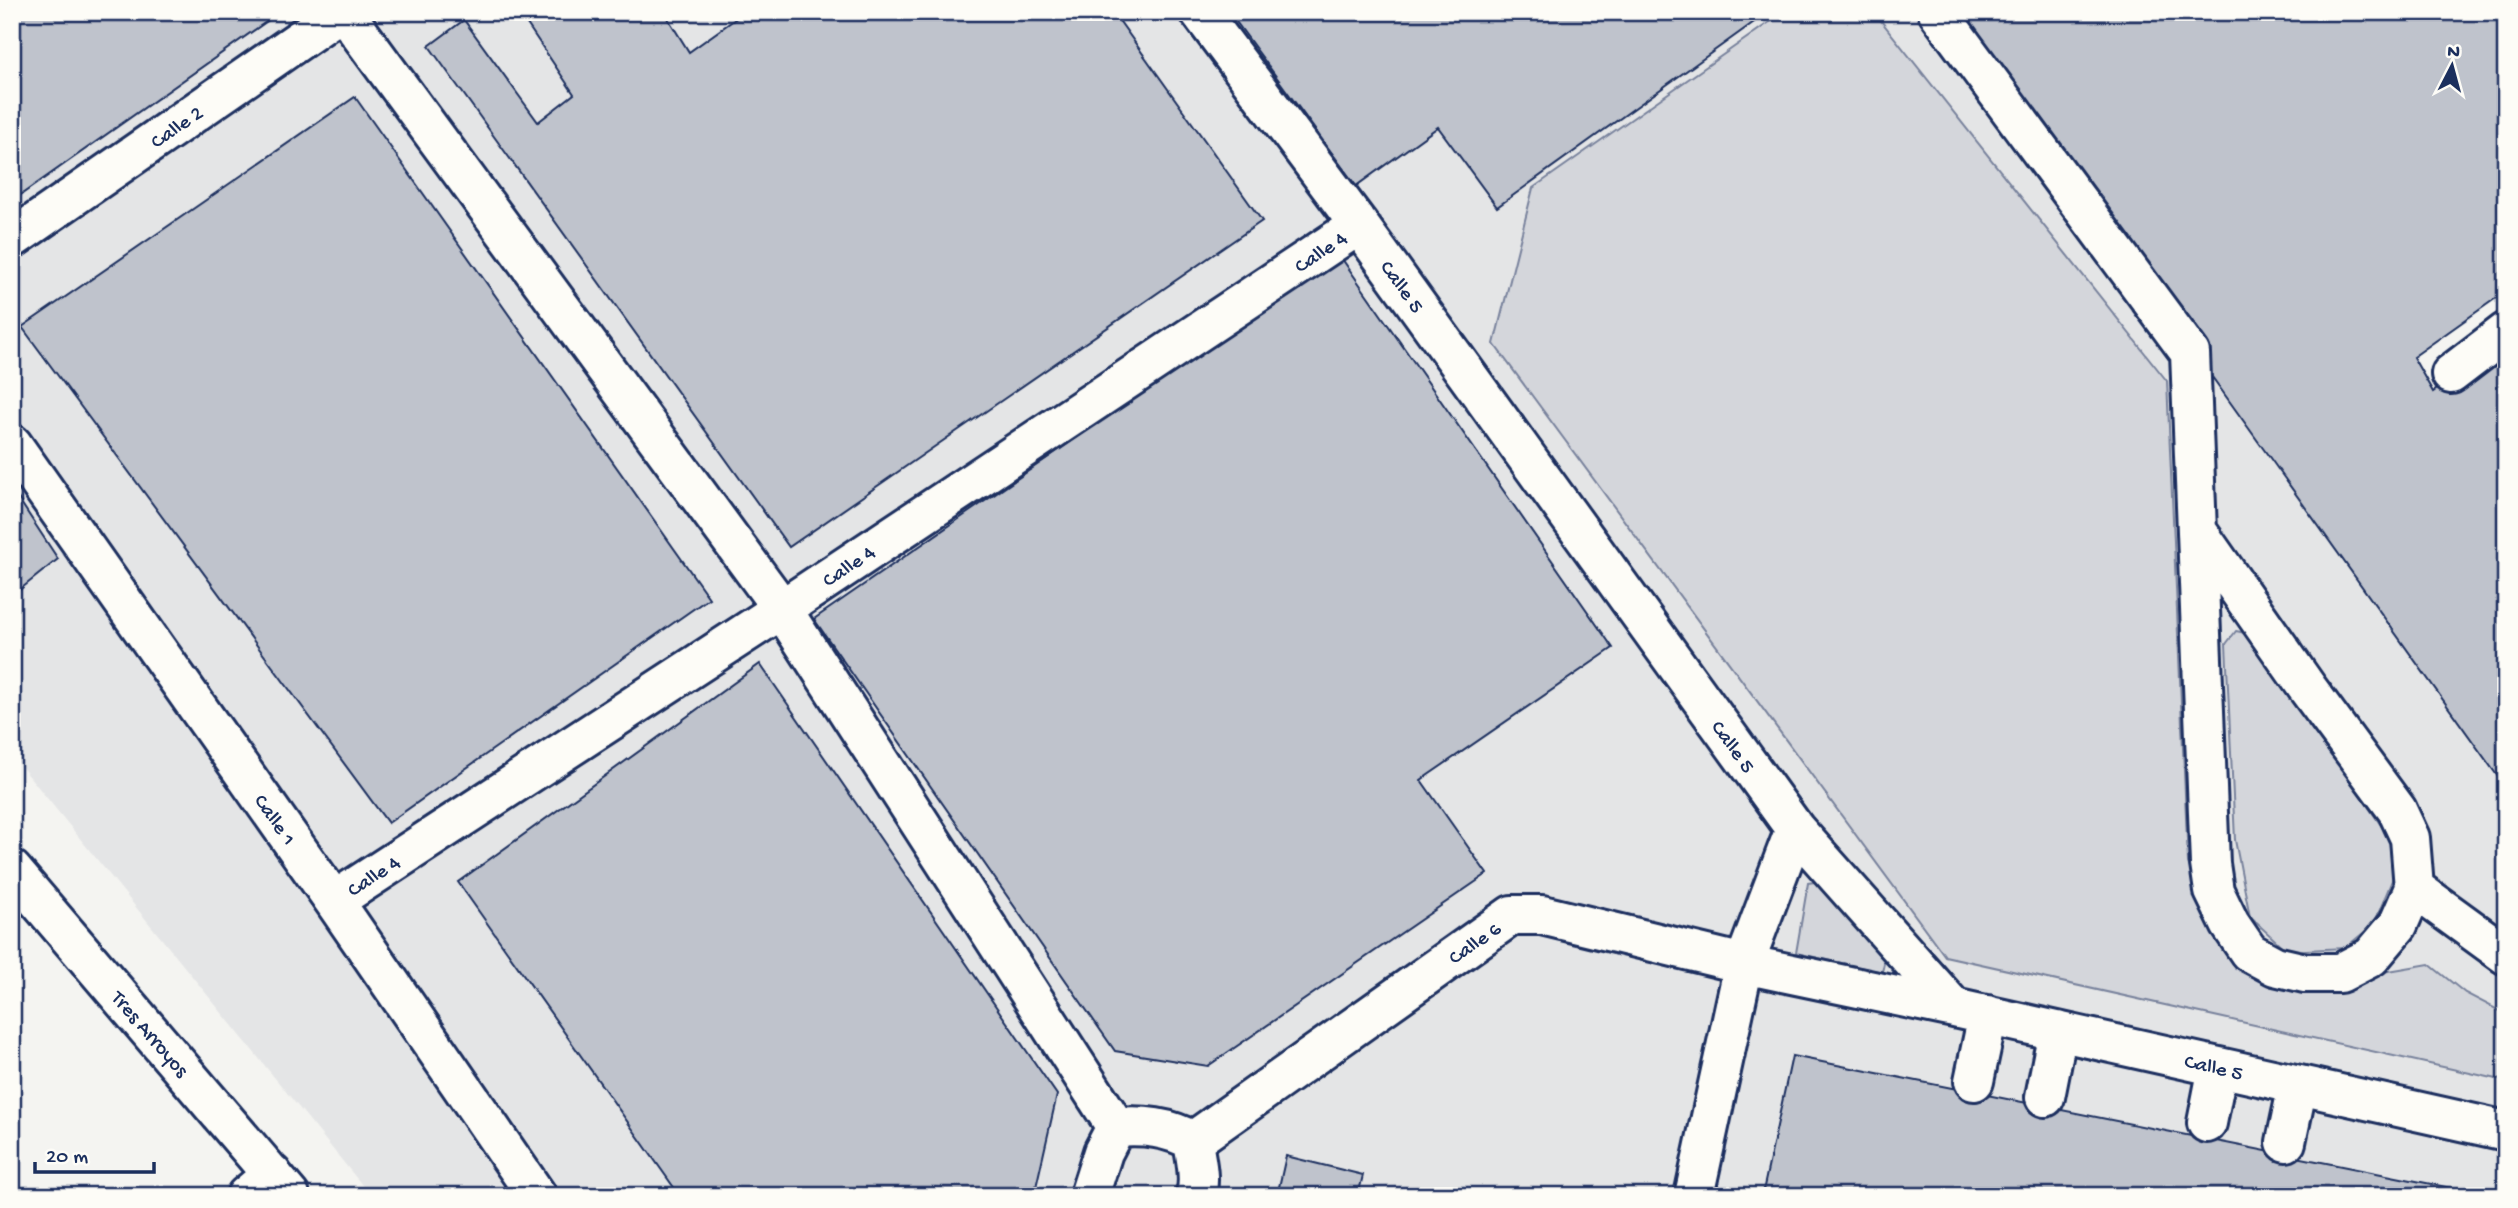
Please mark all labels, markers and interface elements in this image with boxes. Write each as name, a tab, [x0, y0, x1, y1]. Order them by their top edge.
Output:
north arrow	[2416, 32, 2486, 102]
text: N	[2446, 40, 2461, 65]
street label: Calle 2	[147, 102, 209, 156]
street label: Calle 4	[1291, 227, 1353, 280]
street label: Calle 5	[1373, 257, 1428, 319]
street label: Calle 4	[819, 541, 881, 594]
street label: Calle 5	[1704, 717, 1759, 779]
street label: Calle 1	[247, 791, 300, 851]
street label: Calle 4	[344, 852, 406, 904]
street label: Calle 6	[1445, 918, 1508, 972]
street label: Tres Arroyos	[103, 986, 193, 1085]
street label: Calle 5	[2182, 1051, 2245, 1088]
scale bar	[35, 1131, 154, 1175]
text: 20 m	[46, 1146, 88, 1171]

